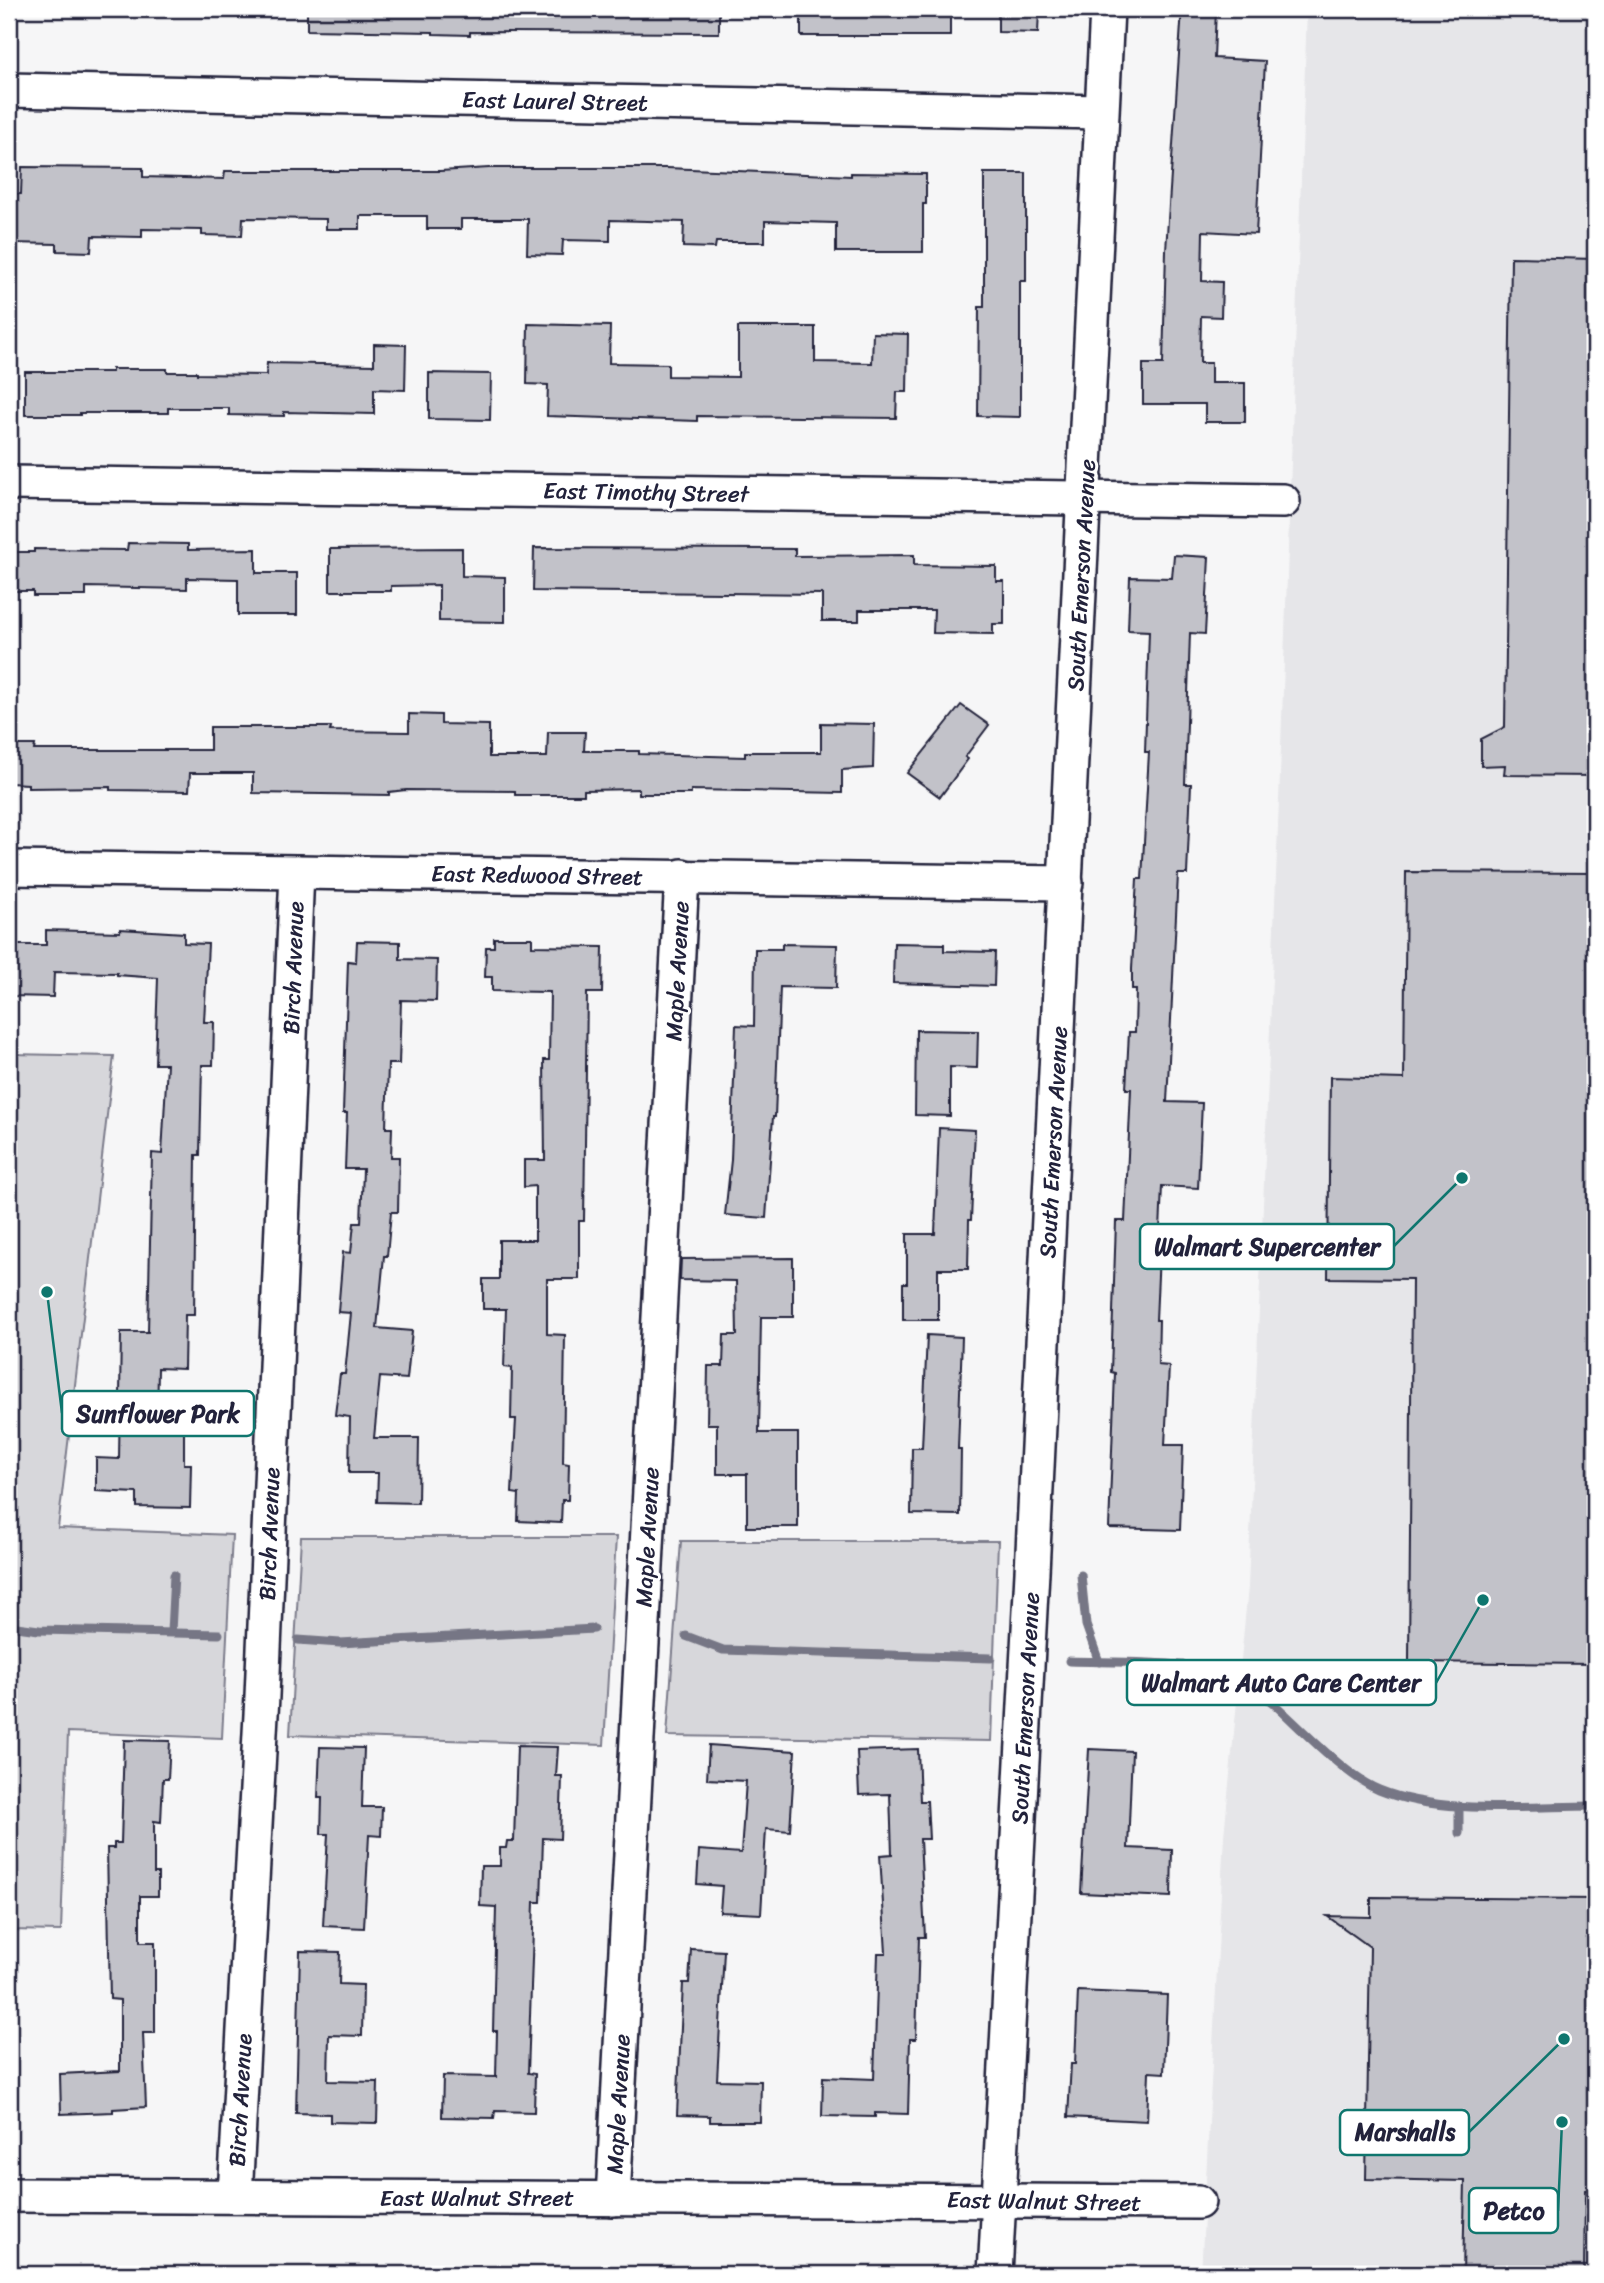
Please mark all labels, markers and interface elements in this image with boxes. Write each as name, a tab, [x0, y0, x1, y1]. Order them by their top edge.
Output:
street label: East Laurel Street	[462, 79, 648, 124]
street label: South Emerson Avenue	[1055, 458, 1108, 692]
street label: East Timothy Street	[543, 470, 751, 515]
street label: East Redwood Street	[431, 853, 643, 898]
street label: Maple Avenue	[653, 900, 702, 1042]
street label: Birch Avenue	[271, 901, 316, 1035]
street label: South Emerson Avenue	[1027, 1025, 1080, 1259]
callout: Walmart Supercenter	[1140, 1224, 1394, 1269]
text: Walmart Supercenter	[1154, 1226, 1382, 1268]
callout: Sunflower Park	[62, 1391, 254, 1436]
text: Sunflower Park	[75, 1393, 241, 1435]
street label: Maple Avenue	[623, 1466, 672, 1608]
street label: Birch Avenue	[247, 1467, 292, 1601]
street label: South Emerson Avenue	[999, 1591, 1052, 1825]
callout: Walmart Auto Care Center	[1127, 1660, 1436, 1705]
text: Walmart Auto Care Center	[1141, 1662, 1423, 1704]
street label: Birch Avenue	[217, 2032, 264, 2168]
street label: Maple Avenue	[594, 2033, 643, 2175]
callout: Marshalls	[1340, 2110, 1469, 2155]
text: Marshalls	[1354, 2111, 1456, 2153]
street label: East Walnut Street	[380, 2178, 574, 2219]
street label: East Walnut Street	[946, 2179, 1142, 2224]
callout: Petco	[1469, 2188, 1558, 2233]
text: Petco	[1483, 2190, 1546, 2232]

